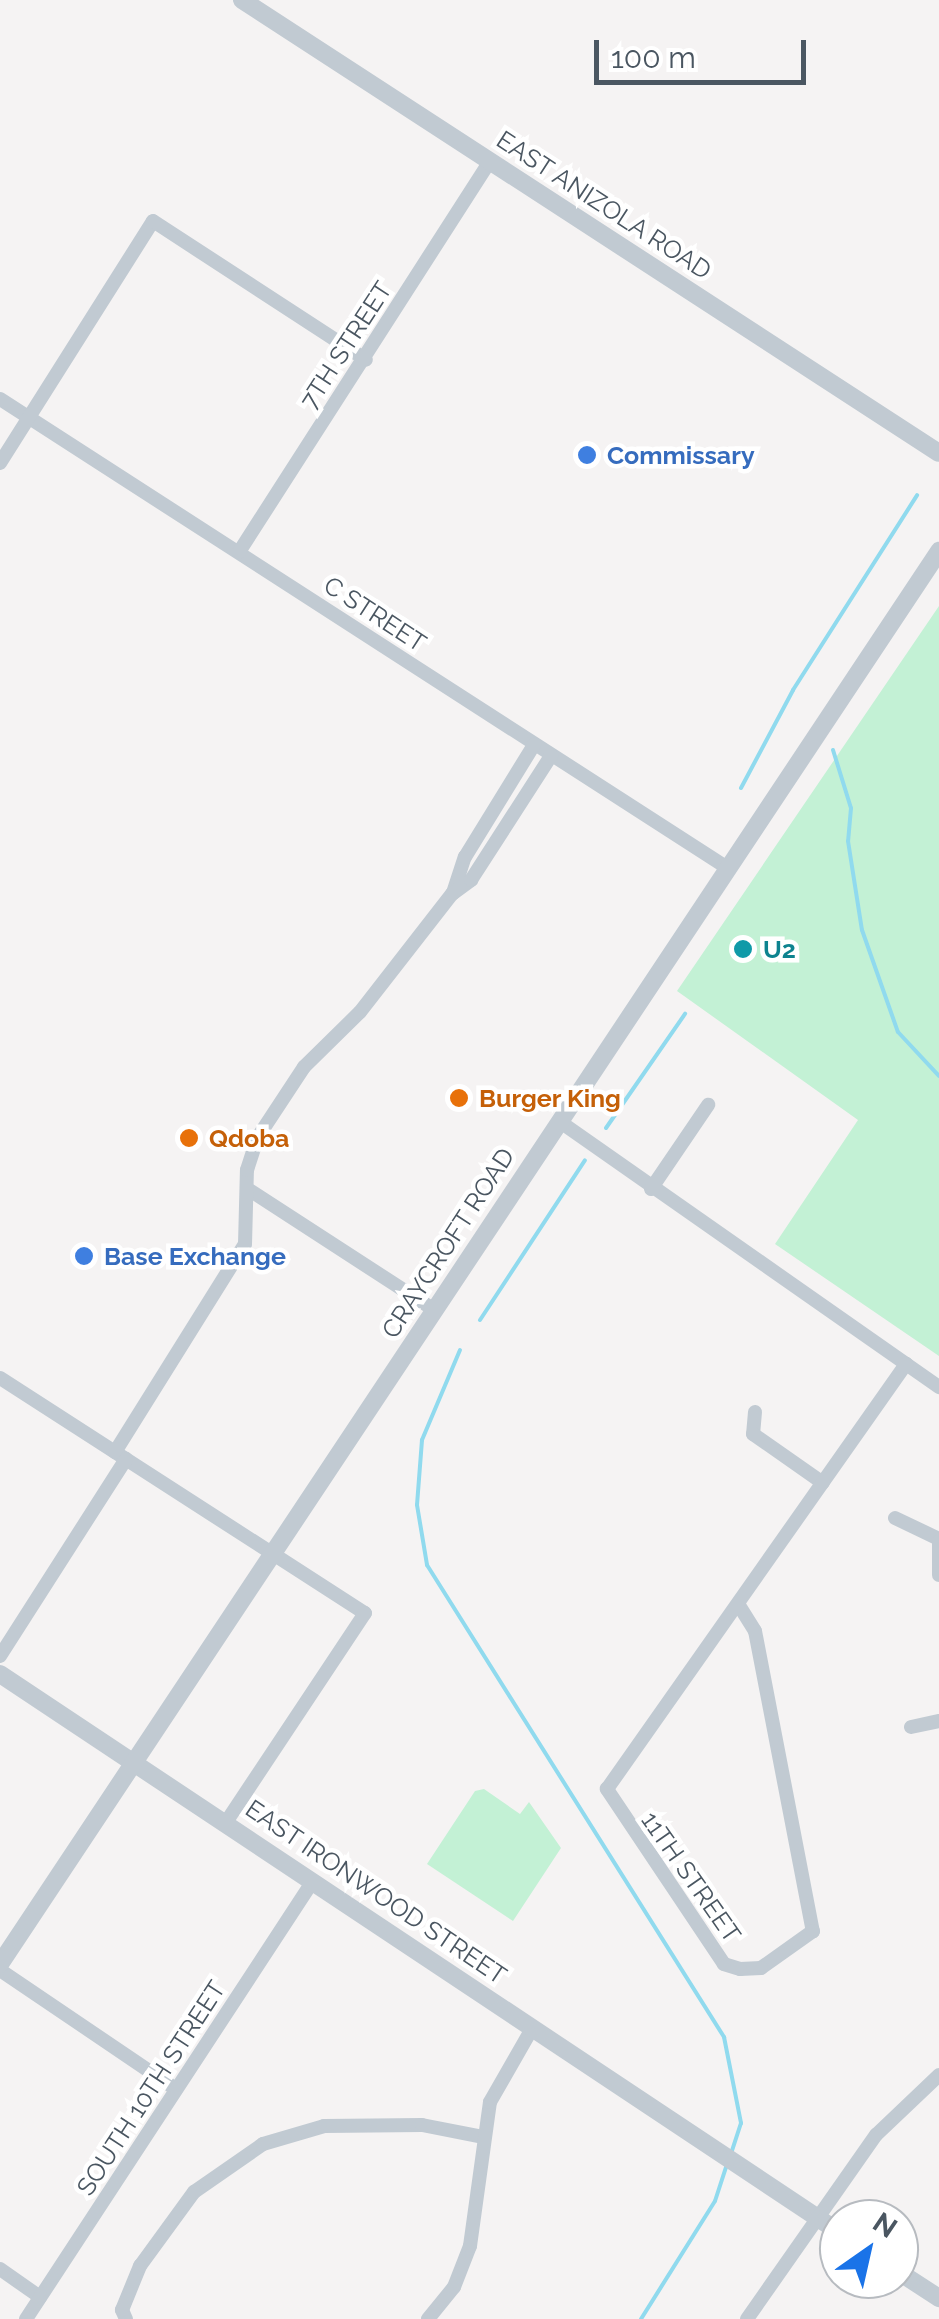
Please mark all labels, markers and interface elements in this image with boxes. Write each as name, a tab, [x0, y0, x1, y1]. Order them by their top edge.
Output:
scale bar	[599, 20, 812, 82]
text: 100 m	[611, 40, 696, 75]
street label: EAST ANIZOLA ROAD	[490, 124, 718, 286]
street label: 7TH STREET	[294, 276, 398, 414]
place label: Commissary	[607, 440, 755, 470]
marker: Commissary	[576, 444, 598, 466]
street label: C STREET	[318, 570, 432, 658]
place label: U2	[763, 934, 796, 964]
marker: U2	[732, 938, 754, 960]
place label: Burger King	[479, 1083, 621, 1113]
marker: Burger King	[448, 1087, 470, 1109]
place label: Qdoba	[209, 1123, 289, 1153]
marker: Qdoba	[178, 1127, 200, 1149]
street label: CRAYCROFT ROAD	[375, 1142, 521, 1344]
place label: Base Exchange	[104, 1241, 286, 1271]
marker: Base Exchange	[73, 1245, 95, 1267]
street label: EAST IRONWOOD STREET	[240, 1793, 512, 1991]
street label: 11TH STREET	[635, 1806, 747, 1948]
street label: SOUTH 10TH STREET	[70, 1975, 232, 2201]
north arrow	[819, 2199, 919, 2299]
text: N	[867, 2206, 903, 2245]

